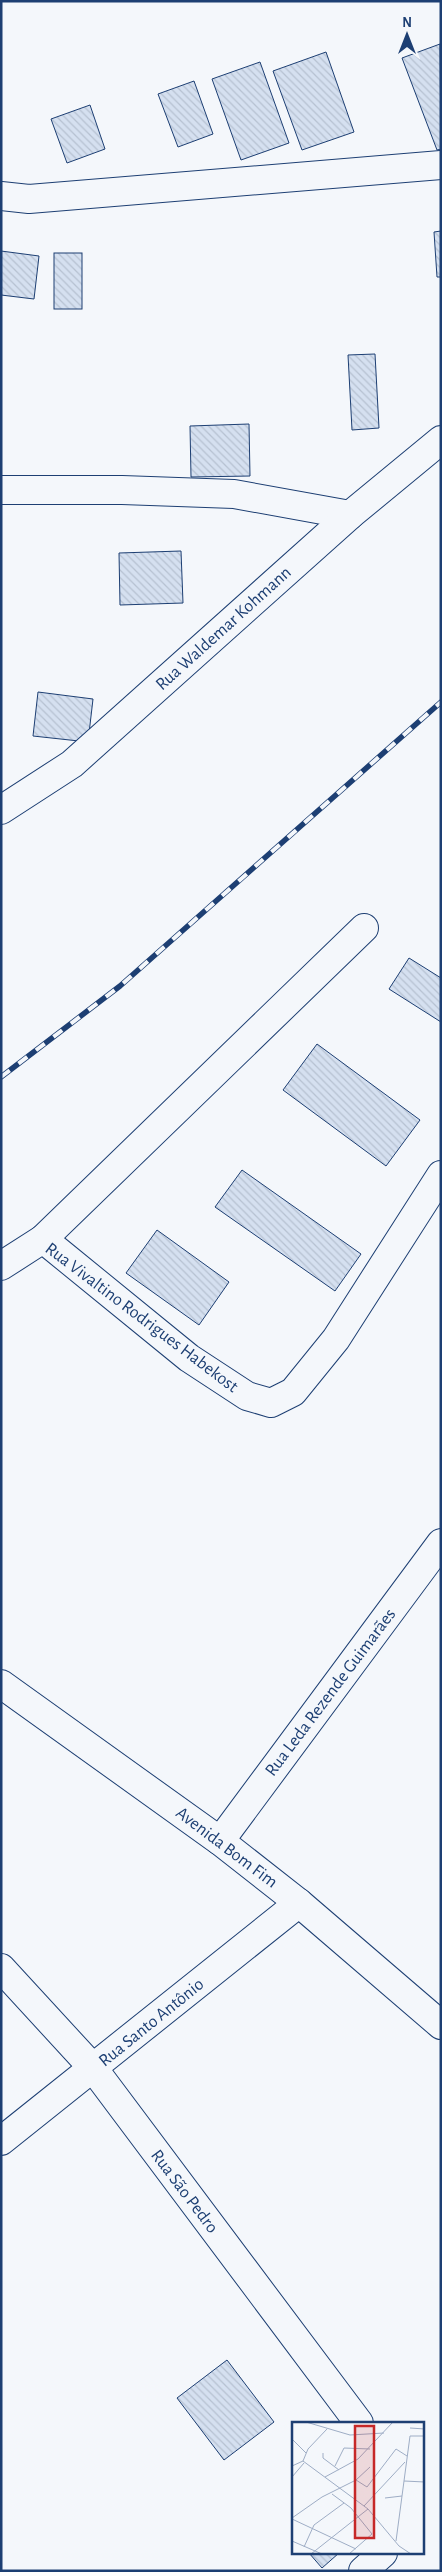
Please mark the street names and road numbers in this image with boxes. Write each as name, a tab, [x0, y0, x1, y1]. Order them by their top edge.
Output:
street label: Rua Waldemar Kohmann	[153, 563, 295, 694]
street label: Rua Vivaltino Rodrigues Habekost	[42, 1239, 241, 1396]
street label: Rua Leda Rezende Guimarães	[262, 1605, 400, 1780]
street label: Avenida Bom Fim	[172, 1804, 281, 1892]
street label: Rua Santo Antônio	[96, 1975, 208, 2070]
street label: Rua São Pedro	[147, 2147, 221, 2237]

